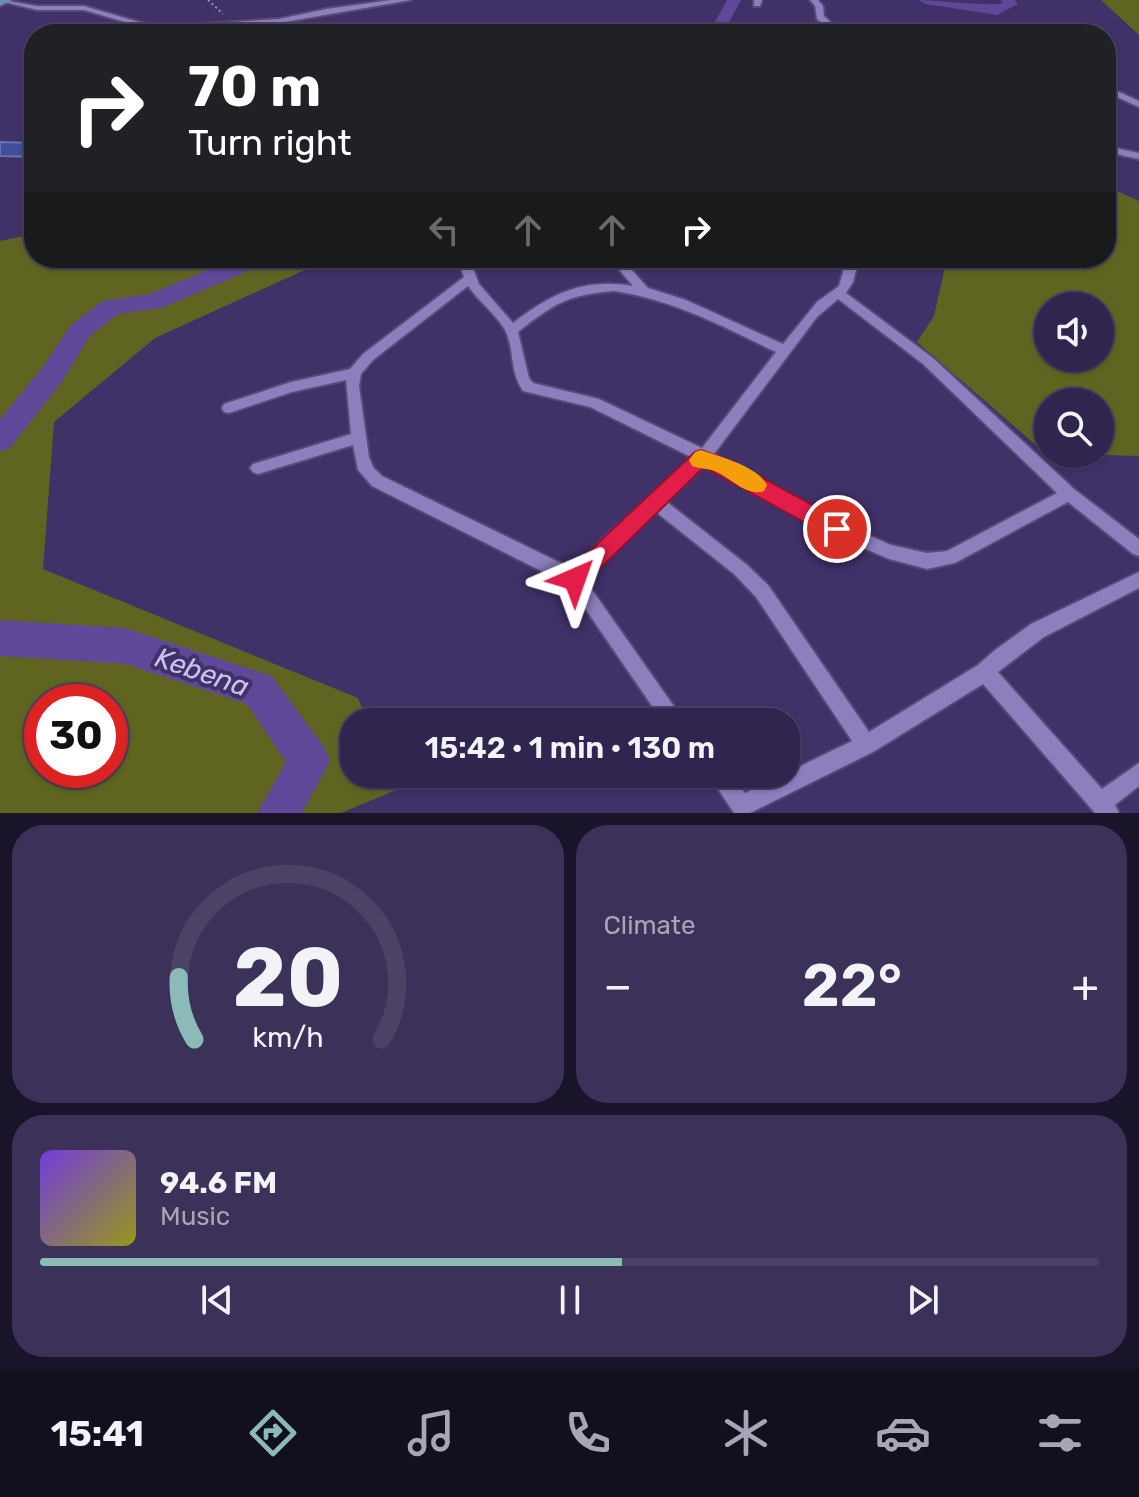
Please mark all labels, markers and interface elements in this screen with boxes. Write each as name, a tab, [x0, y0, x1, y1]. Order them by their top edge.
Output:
text: 70 m	[188, 54, 321, 120]
icon: right	[56, 56, 160, 160]
text: Turn right	[188, 121, 352, 164]
icon: left	[422, 208, 466, 252]
icon: ahead	[506, 208, 550, 252]
icon: ahead	[590, 208, 634, 252]
icon: right	[674, 208, 718, 252]
map controls	[1034, 292, 1114, 468]
button: sound	[1034, 292, 1114, 372]
button: search	[1034, 388, 1114, 468]
pin	[803, 495, 871, 563]
icon: arrive	[815, 507, 859, 551]
position arrow	[533, 537, 617, 621]
water label: Kebena	[151, 641, 253, 703]
speed limit sign: 30	[24, 684, 128, 788]
text: 15:42 · 1 min · 130 m	[425, 730, 715, 766]
text: Climate	[604, 910, 696, 941]
text: 20	[232, 928, 343, 1027]
text: 22°	[802, 950, 902, 1021]
text: −	[604, 960, 632, 1012]
text: +	[1072, 960, 1099, 1012]
text: km/h	[252, 1020, 323, 1054]
text: 94.6 FM	[160, 1165, 277, 1201]
text: Music	[160, 1201, 230, 1232]
icon: previous	[195, 1278, 239, 1322]
icon: pause	[548, 1278, 592, 1322]
icon: next	[901, 1278, 945, 1322]
icon: directions	[245, 1405, 301, 1461]
icon: music	[403, 1405, 459, 1461]
icon: phone	[560, 1405, 616, 1461]
icon: climate	[718, 1405, 774, 1461]
icon: car	[875, 1405, 931, 1461]
icon: filters	[1032, 1405, 1088, 1461]
text: 15:41	[51, 1412, 144, 1455]

